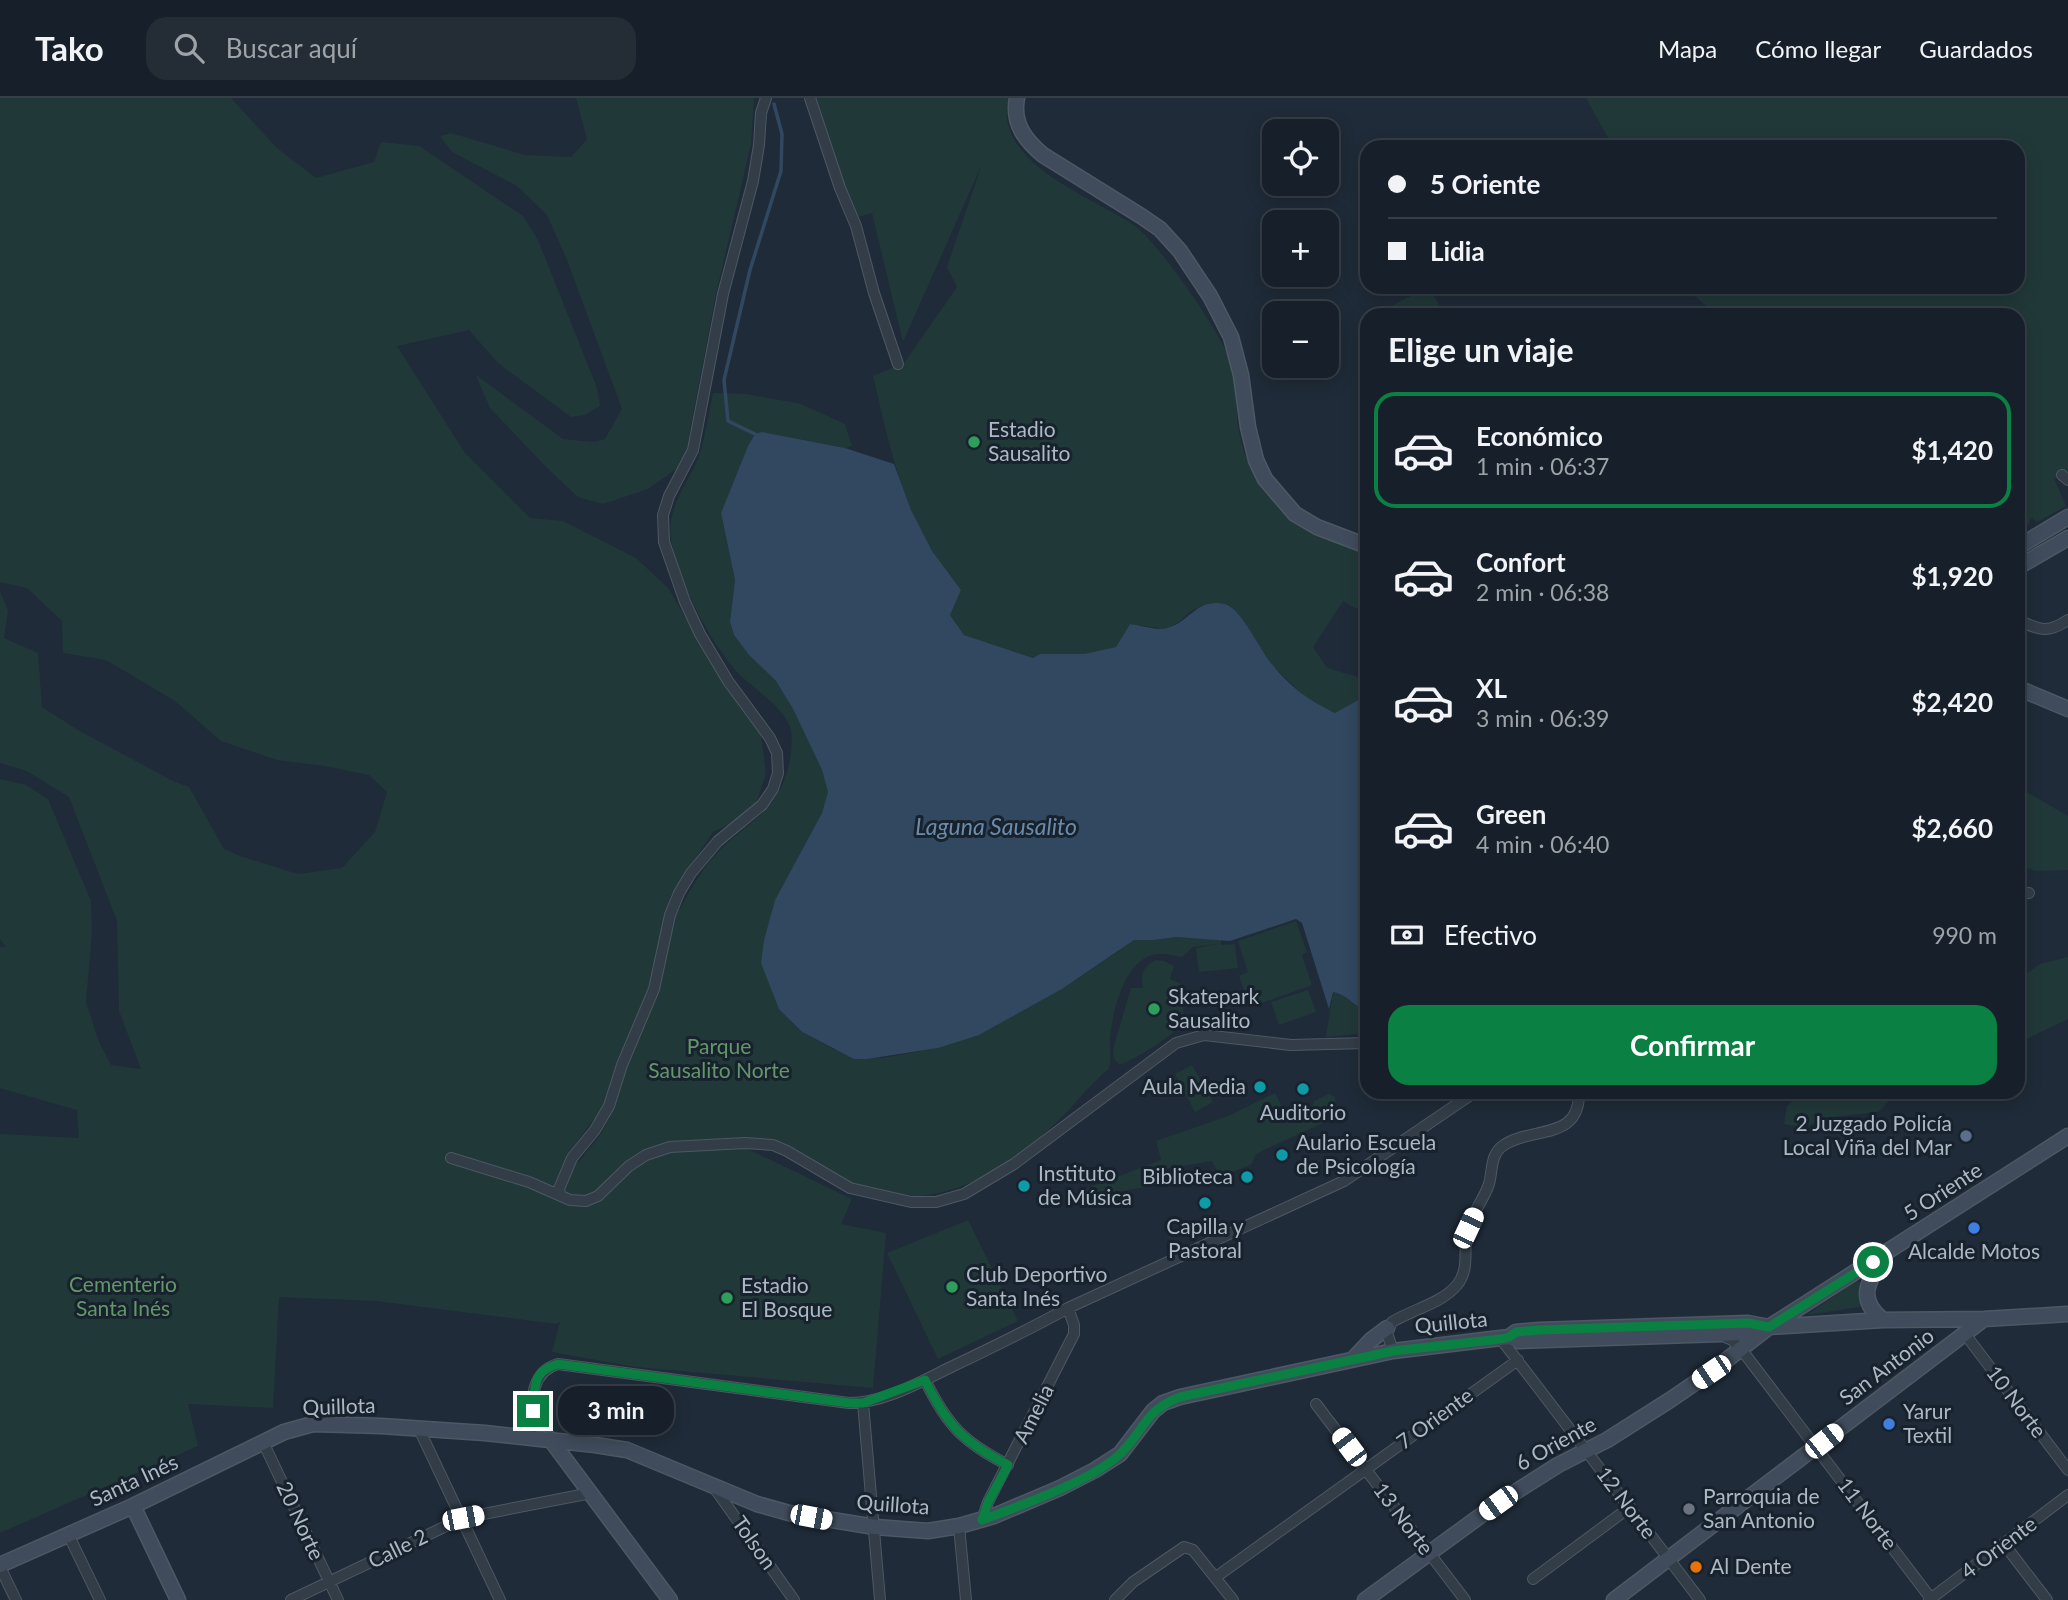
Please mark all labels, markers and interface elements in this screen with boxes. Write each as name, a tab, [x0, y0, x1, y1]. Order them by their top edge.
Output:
search box	[146, 17, 636, 80]
text: Tako	[35, 28, 104, 68]
icon: search	[170, 29, 208, 67]
text: Buscar aquí	[226, 32, 357, 64]
text: Mapa	[1658, 34, 1717, 63]
text: Cómo llegar	[1755, 34, 1881, 63]
text: Guardados	[1919, 34, 2033, 63]
map controls	[1262, 119, 1339, 378]
button: locate	[1262, 119, 1339, 196]
text: 5 Oriente	[1430, 168, 1540, 200]
button: +	[1262, 210, 1339, 287]
text: Lidia	[1430, 235, 1485, 267]
button: −	[1262, 301, 1339, 378]
text: Elige un viaje	[1388, 330, 1573, 369]
place label: Estadio Sausalito	[988, 416, 1070, 465]
icon: car	[1392, 419, 1455, 482]
text: Económico	[1476, 420, 1603, 452]
marker: Estadio Sausalito	[966, 434, 982, 450]
text: $1,420	[1912, 434, 1993, 466]
text: 1 min · 06:37	[1476, 452, 1609, 480]
icon: car	[1392, 545, 1455, 608]
text: Confort	[1476, 546, 1566, 578]
text: $1,920	[1912, 560, 1993, 592]
text: 2 min · 06:38	[1476, 578, 1609, 606]
icon: car	[1392, 671, 1455, 734]
text: XL	[1476, 672, 1507, 704]
text: $2,420	[1912, 686, 1993, 718]
text: 3 min · 06:39	[1476, 704, 1609, 732]
icon: car	[1392, 797, 1455, 860]
text: Green	[1476, 798, 1546, 830]
water label: Laguna Sausalito	[915, 812, 1077, 840]
text: $2,660	[1912, 812, 1993, 844]
text: 4 min · 06:40	[1476, 830, 1609, 858]
icon: cash	[1388, 916, 1426, 954]
text: Efectivo	[1444, 919, 1537, 951]
text: 990 m	[1932, 921, 1997, 949]
place label: Skatepark Sausalito	[1168, 983, 1260, 1032]
marker: Skatepark Sausalito	[1146, 1001, 1162, 1017]
button: Confirmar	[1388, 1005, 1997, 1085]
park label: Parque Sausalito Norte	[648, 1033, 790, 1082]
place label: Aula Media	[1142, 1073, 1246, 1098]
marker: Aula Media	[1252, 1079, 1268, 1095]
marker: Auditorio	[1295, 1081, 1311, 1097]
place label: Auditorio	[1260, 1099, 1346, 1124]
place label: 2 Juzgado Policía Local Viña del Mar	[1783, 1110, 1952, 1159]
marker: 2 Juzgado Policía Local Viña del Mar	[1958, 1128, 1974, 1144]
place label: Aulario Escuela de Psicología	[1296, 1129, 1436, 1178]
marker: Aulario Escuela de Psicología	[1274, 1147, 1290, 1163]
street label: 5 Oriente	[1898, 1156, 1986, 1225]
place label: Instituto de Música	[1038, 1160, 1132, 1209]
place label: Biblioteca	[1142, 1163, 1233, 1188]
marker: Biblioteca	[1239, 1169, 1255, 1185]
marker: Instituto de Música	[1016, 1178, 1032, 1194]
marker: Capilla y Pastoral	[1197, 1195, 1213, 1211]
car	[1450, 1205, 1487, 1251]
place label: Capilla y Pastoral	[1166, 1213, 1244, 1262]
marker: Alcalde Motos	[1966, 1220, 1982, 1236]
place label: Alcalde Motos	[1908, 1238, 2040, 1263]
route start	[1857, 1246, 1889, 1278]
place label: Club Deportivo Santa Inés	[966, 1261, 1108, 1310]
park label: Cementerio Santa Inés	[69, 1271, 177, 1320]
place label: Estadio El Bosque	[741, 1272, 832, 1321]
marker: Club Deportivo Santa Inés	[944, 1279, 960, 1295]
marker: Estadio El Bosque	[719, 1290, 735, 1306]
street label: Quillota	[1413, 1305, 1488, 1338]
street label: San Antonio	[1834, 1322, 1938, 1409]
car	[1688, 1352, 1735, 1392]
street label: 10 Norte	[1982, 1360, 2052, 1442]
street label: Amelia	[1007, 1380, 1058, 1447]
street label: 7 Oriente	[1391, 1382, 1477, 1454]
callout: 3 min	[558, 1386, 673, 1436]
street label: Quillota	[302, 1392, 376, 1419]
route end	[517, 1395, 549, 1427]
text: 3 min	[587, 1396, 645, 1424]
place label: Yarur Textil	[1903, 1398, 1952, 1447]
street label: 6 Oriente	[1511, 1410, 1600, 1475]
marker: Yarur Textil	[1881, 1416, 1897, 1432]
car	[1801, 1420, 1848, 1462]
car	[1328, 1424, 1371, 1470]
street label: Santa Inés	[85, 1448, 181, 1511]
street label: 12 Norte	[1592, 1461, 1662, 1543]
street label: 11 Norte	[1833, 1472, 1903, 1554]
street label: 20 Norte	[272, 1477, 330, 1564]
street label: 13 Norte	[1369, 1477, 1439, 1559]
car	[1475, 1482, 1522, 1524]
place label: Parroquia de San Antonio	[1703, 1483, 1820, 1532]
street label: Quillota	[856, 1488, 930, 1519]
marker: Parroquia de San Antonio	[1681, 1501, 1697, 1517]
car	[789, 1503, 834, 1531]
car	[441, 1504, 486, 1532]
street label: 4 Oriente	[1955, 1510, 2041, 1583]
street label: Tolson	[728, 1511, 783, 1574]
street label: Calle 2	[364, 1523, 431, 1573]
place label: Al Dente	[1710, 1553, 1792, 1578]
marker: Al Dente	[1688, 1559, 1704, 1575]

